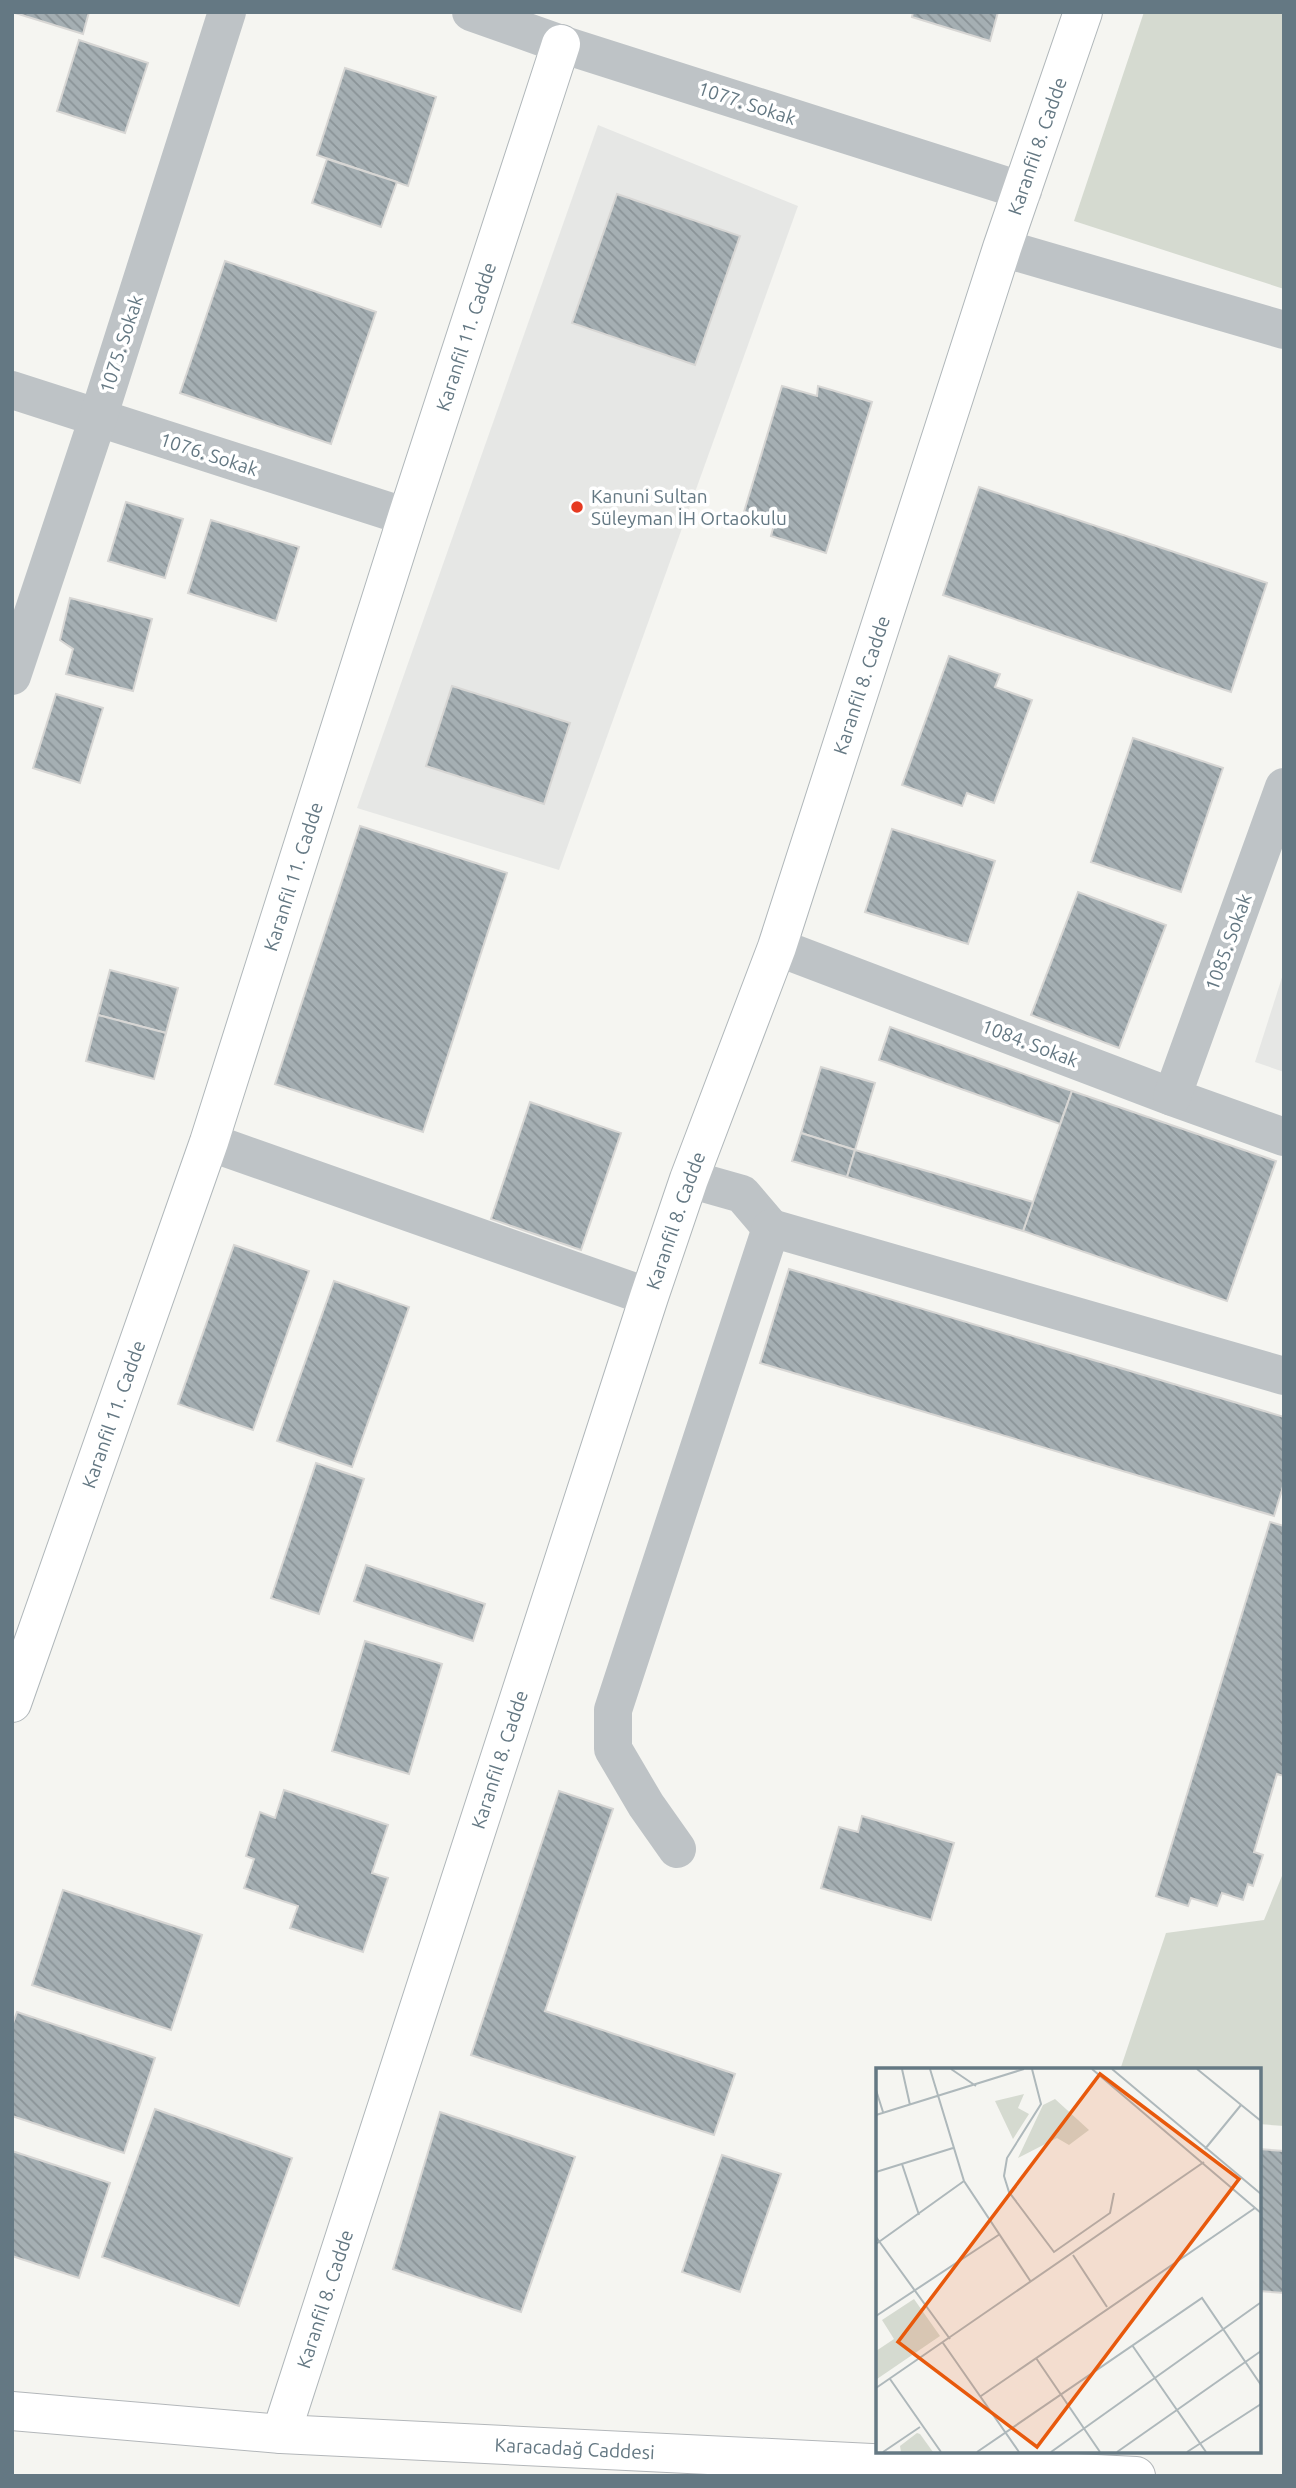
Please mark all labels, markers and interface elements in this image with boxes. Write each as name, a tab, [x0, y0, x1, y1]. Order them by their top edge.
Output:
street label: Karanfil 8. Cadde	[1003, 74, 1071, 218]
street label: 1077. Sokak	[695, 77, 799, 129]
street label: Karanfil 11. Cadde	[431, 259, 500, 414]
street label: 1075. Sokak	[95, 292, 147, 396]
street label: 1076. Sokak	[157, 428, 261, 480]
place label: Kanuni Sultan Süleyman İH Ortaokulu	[591, 485, 787, 529]
marker: Kanuni Sultan Süleyman İH Ortaokulu	[569, 499, 585, 515]
street label: Karanfil 8. Cadde	[829, 613, 894, 757]
street label: Karanfil 11. Cadde	[259, 799, 327, 954]
street label: 1085. Sokak	[1200, 890, 1256, 994]
street label: 1084. Sokak	[978, 1014, 1082, 1072]
street label: Karanfil 8. Cadde	[641, 1148, 709, 1292]
street label: Karanfil 11. Cadde	[77, 1337, 149, 1491]
street label: Karanfil 8. Cadde	[467, 1687, 532, 1832]
inset map	[876, 2068, 1261, 2453]
street label: Karanfil 8. Cadde	[292, 2227, 357, 2371]
street label: Karacadağ Caddesi	[494, 2434, 655, 2463]

